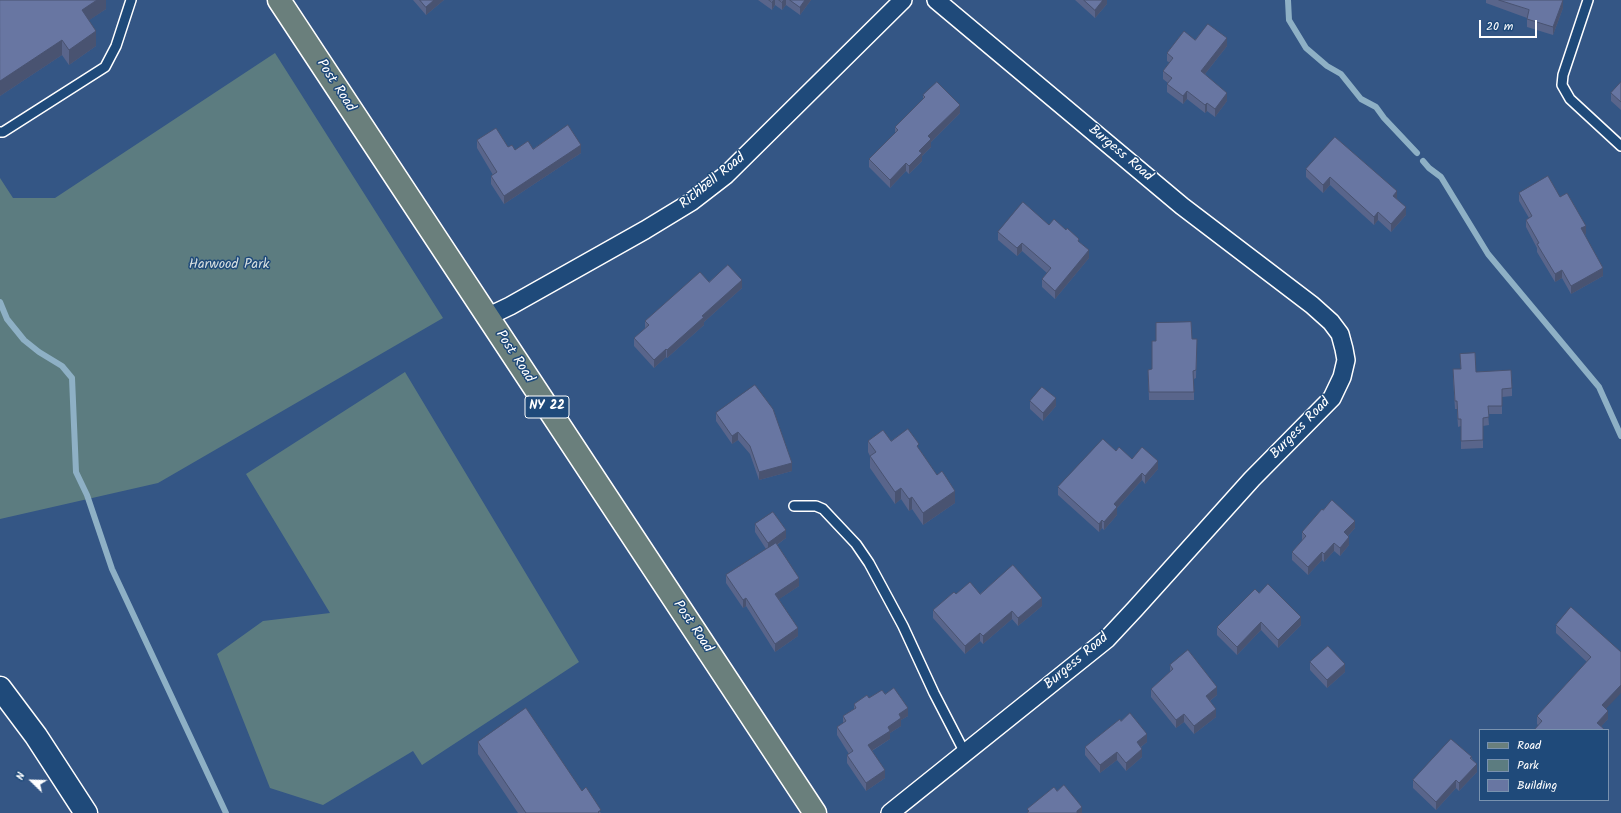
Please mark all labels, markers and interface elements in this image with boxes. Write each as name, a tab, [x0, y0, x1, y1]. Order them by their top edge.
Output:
scale bar	[1481, 12, 1539, 38]
text: 20 m	[1486, 17, 1513, 36]
street label: Post Road	[312, 57, 358, 115]
street label: Burgess Road	[1084, 122, 1156, 186]
street label: Richbell Road	[677, 150, 749, 214]
park label: Harwood Park	[189, 258, 269, 274]
street label: Post Road	[491, 328, 537, 386]
street label: Burgess Road	[1268, 395, 1334, 463]
road number: NY 22	[525, 396, 569, 418]
street label: Post Road	[669, 598, 715, 656]
street label: Burgess Road	[1041, 630, 1113, 694]
legend	[1479, 729, 1609, 801]
text: Road	[1517, 736, 1541, 755]
text: Park	[1517, 756, 1539, 775]
north arrow	[12, 761, 52, 801]
text: N	[11, 770, 31, 783]
text: Building	[1517, 776, 1557, 795]

